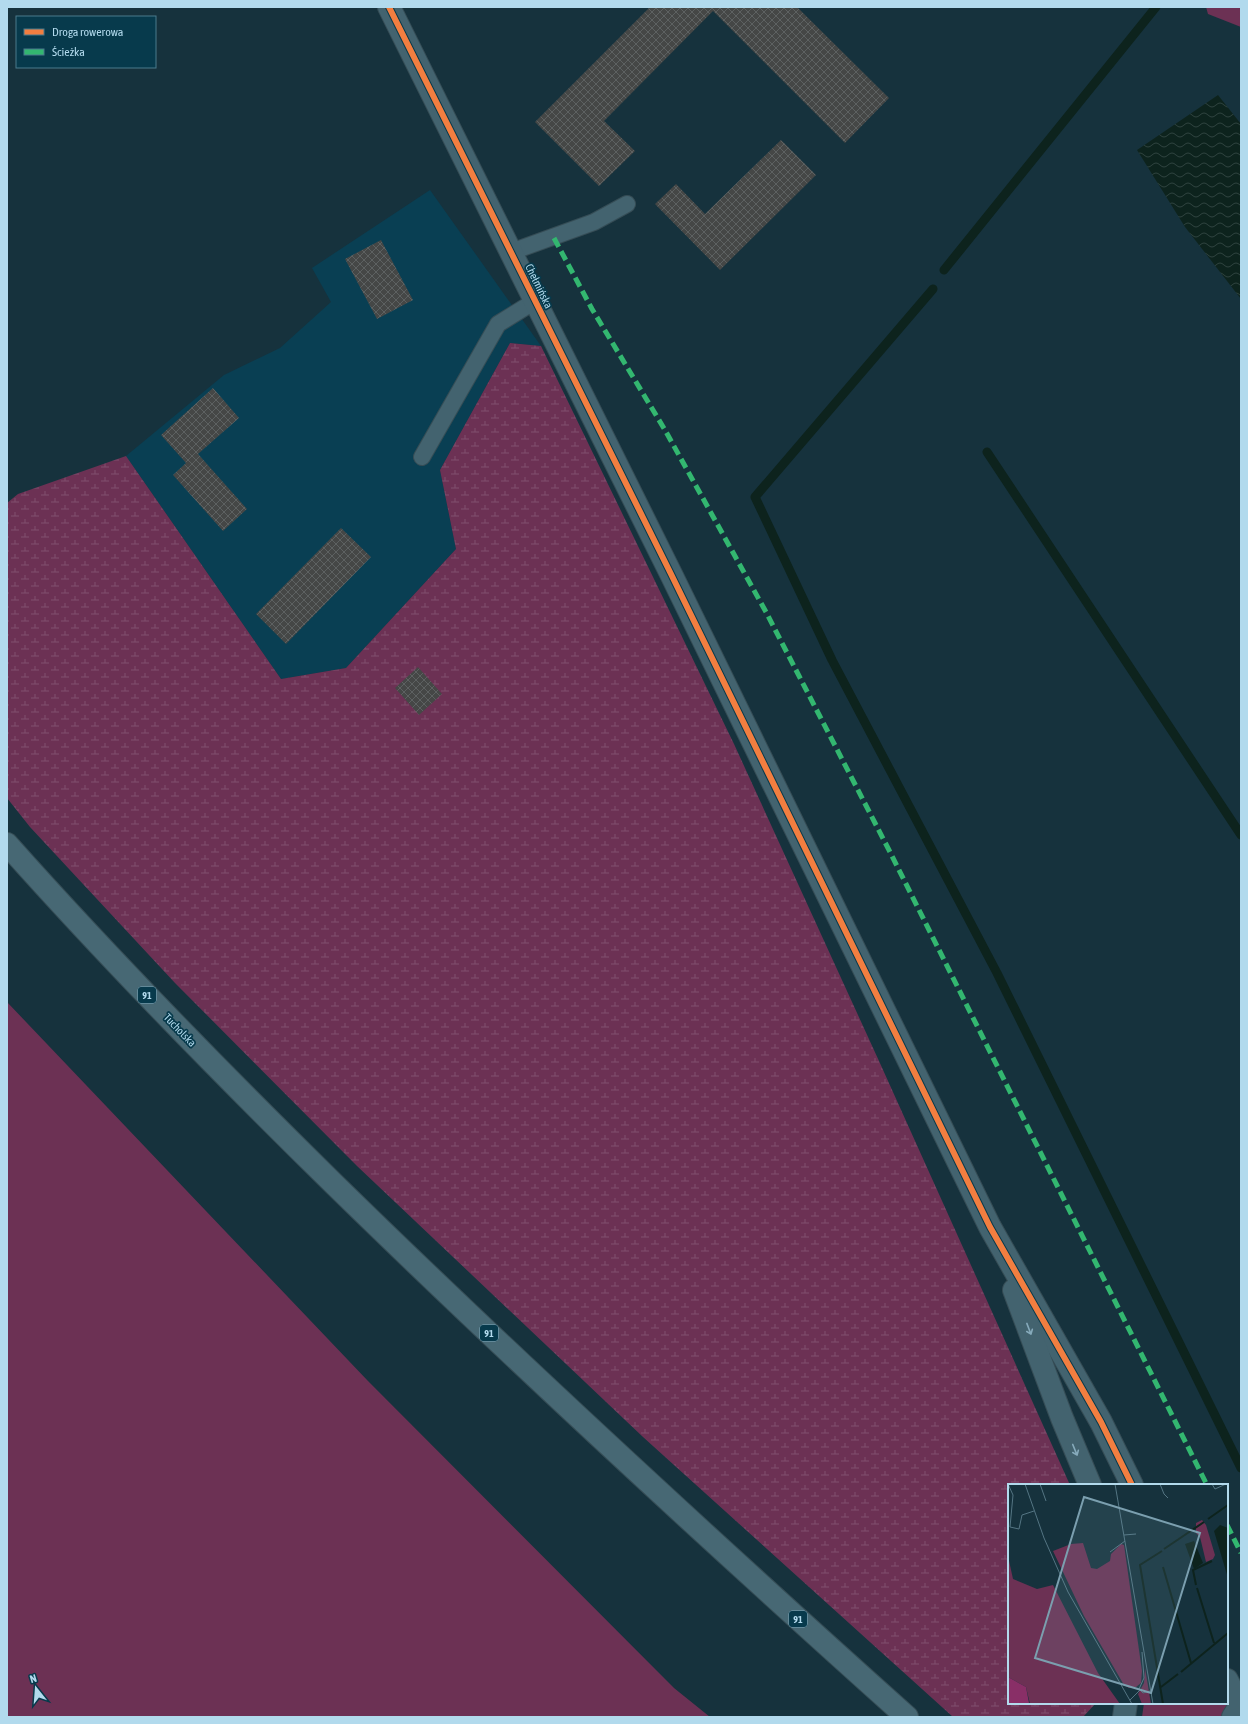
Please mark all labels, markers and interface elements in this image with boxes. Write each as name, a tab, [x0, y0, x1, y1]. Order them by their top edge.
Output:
legend	[16, 16, 156, 68]
text: Droga rowerowa	[52, 25, 123, 39]
text: Ścieżka	[52, 45, 85, 59]
street label: Chełmińska	[523, 262, 555, 310]
road number: 91	[138, 987, 156, 1003]
street label: Tucholska	[161, 1011, 199, 1049]
one-way arrow	[1025, 1322, 1033, 1334]
road number: 91	[480, 1325, 498, 1341]
one-way arrow	[1072, 1444, 1080, 1456]
inset map	[1008, 1484, 1228, 1704]
road number: 91	[789, 1611, 807, 1627]
north arrow	[16, 1668, 56, 1708]
text: N	[28, 1672, 38, 1685]

